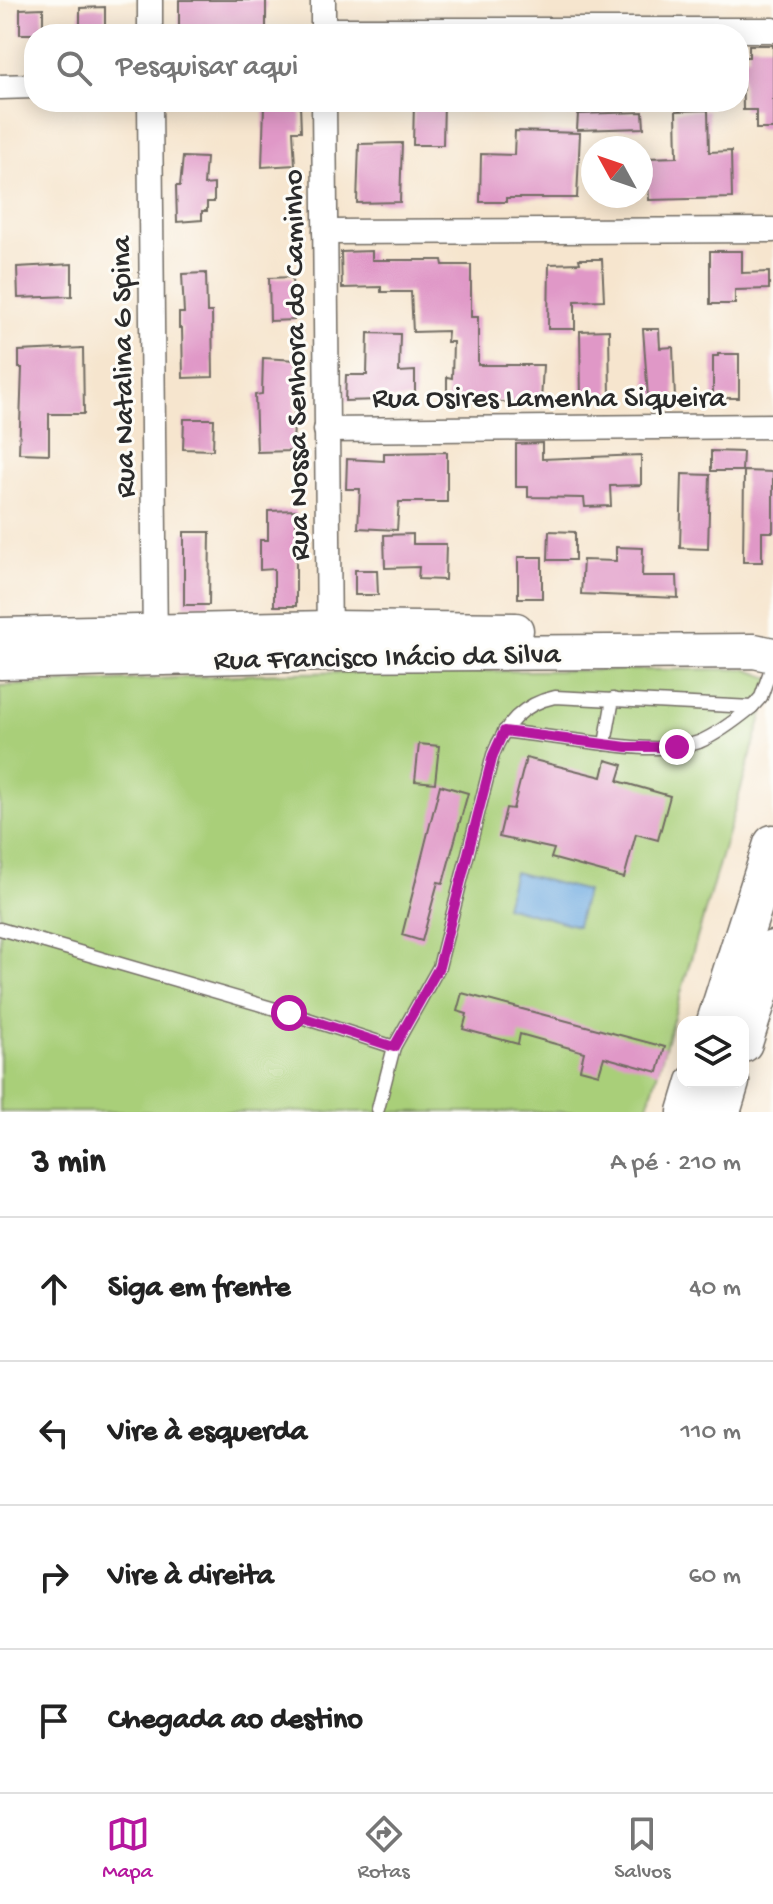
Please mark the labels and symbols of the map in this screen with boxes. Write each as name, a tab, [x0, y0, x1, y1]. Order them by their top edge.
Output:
north arrow	[581, 136, 653, 208]
street label: Rua Nossa Senhora do Caminho	[278, 169, 319, 561]
street label: Rua Natalina G Spina	[106, 234, 145, 498]
street label: Rua Osires Lamenha Siqueira	[372, 383, 727, 418]
street label: Rua Francisco Inácio da Silva	[213, 639, 562, 680]
route end	[659, 729, 695, 765]
route start	[271, 995, 307, 1031]

